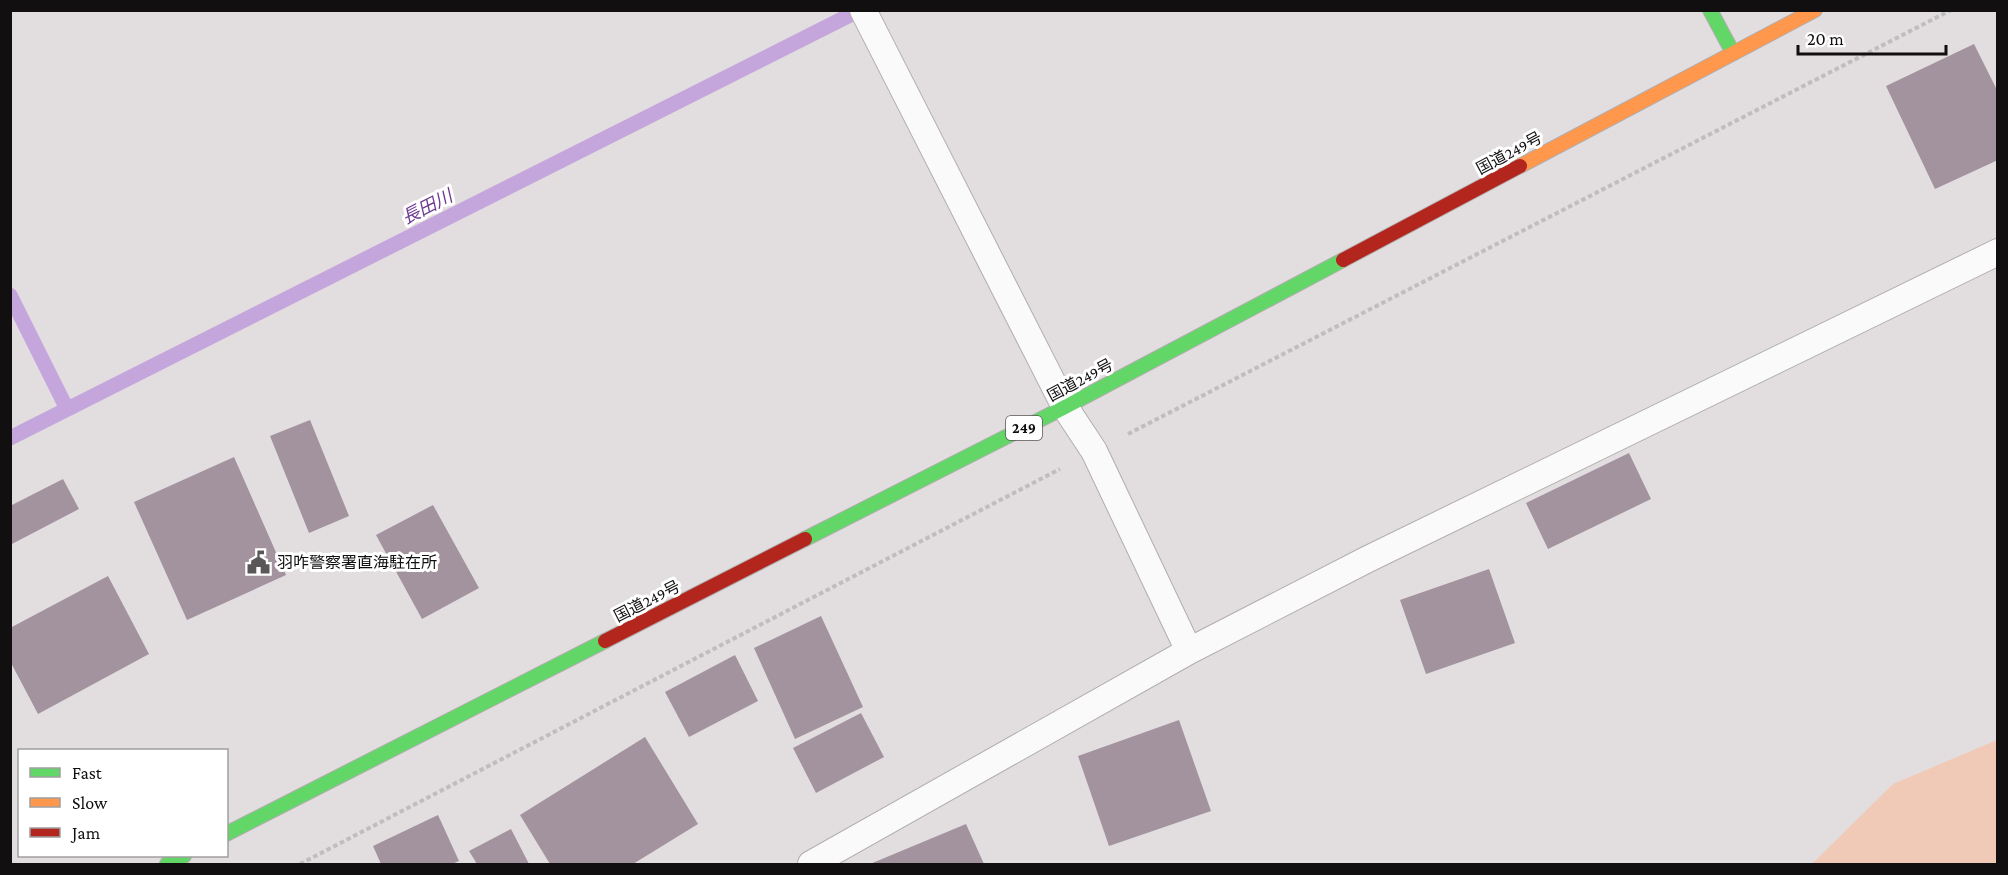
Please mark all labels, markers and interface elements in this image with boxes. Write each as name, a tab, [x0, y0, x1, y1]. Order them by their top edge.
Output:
scale bar	[1798, 18, 1946, 56]
text: 20 m	[1807, 29, 1844, 49]
street label: 国道249号	[1473, 129, 1545, 177]
water label: 長田川	[398, 185, 457, 228]
street label: 国道249号	[1044, 356, 1116, 404]
road number: 249	[1006, 416, 1042, 440]
public building icon: 羽咋警察署直海駐在所	[246, 549, 272, 575]
place label: 羽咋警察署直海駐在所	[277, 554, 437, 571]
street label: 国道249号	[611, 577, 683, 625]
legend	[18, 749, 228, 857]
text: Fast	[72, 763, 103, 783]
text: Slow	[72, 793, 108, 813]
text: Jam	[70, 823, 101, 843]

